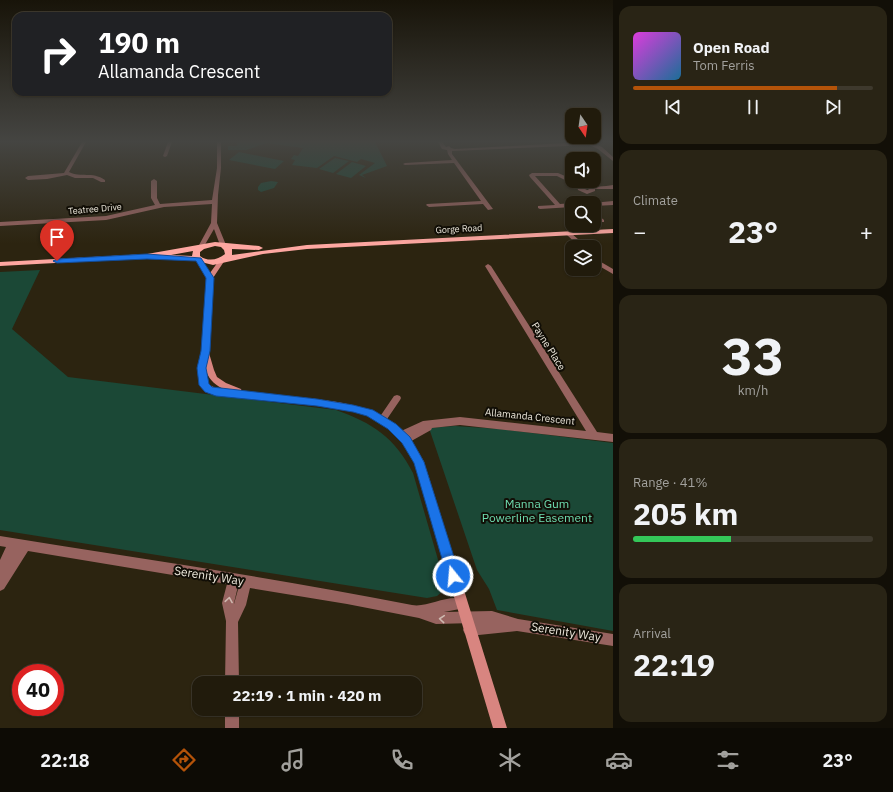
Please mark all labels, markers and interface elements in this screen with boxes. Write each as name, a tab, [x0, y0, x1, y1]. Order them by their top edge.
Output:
text: 190 m	[98, 24, 180, 61]
icon: right	[32, 28, 84, 80]
text: Open Road	[693, 38, 770, 57]
text: Tom Ferris	[693, 57, 755, 74]
text: Allamanda Crescent	[98, 60, 260, 83]
icon: previous	[662, 96, 684, 118]
icon: pause	[742, 96, 764, 118]
icon: next	[822, 96, 844, 118]
north arrow	[565, 108, 601, 144]
map controls	[565, 108, 601, 276]
button: sound	[565, 152, 601, 188]
text: Climate	[633, 192, 678, 209]
button: search	[565, 196, 601, 232]
street label: Teatree Drive	[68, 201, 122, 216]
text: 23°	[728, 212, 778, 251]
text: −	[633, 217, 646, 246]
text: +	[860, 217, 873, 246]
pin	[40, 220, 74, 261]
street label: Gorge Road	[435, 222, 483, 235]
icon: arrive	[46, 226, 68, 248]
button: layers	[565, 240, 601, 276]
street label: Payne Place	[529, 320, 569, 373]
text: 33	[722, 322, 784, 389]
text: km/h	[738, 382, 768, 399]
street label: Allamanda Crescent	[484, 405, 576, 428]
text: Range · 41%	[633, 474, 707, 491]
text: 205 km	[633, 494, 738, 533]
park label: Manna Gum Powerline Easement	[482, 496, 592, 525]
position arrow	[432, 555, 474, 597]
street label: Serenity Way	[173, 563, 245, 588]
one-way arrow	[224, 597, 233, 603]
one-way arrow	[438, 614, 445, 623]
street label: Serenity Way	[530, 619, 602, 644]
text: Arrival	[633, 625, 671, 642]
text: 22:19	[633, 645, 715, 684]
speed limit sign: 40	[12, 664, 64, 716]
text: 22:19 · 1 min · 420 m	[233, 686, 381, 705]
icon: directions	[170, 746, 198, 774]
icon: music	[279, 746, 307, 774]
icon: phone	[388, 746, 416, 774]
icon: climate	[496, 746, 524, 774]
icon: car	[605, 746, 633, 774]
icon: filters	[714, 746, 742, 774]
text: 22:18	[40, 749, 90, 772]
text: 23°	[823, 749, 853, 772]

